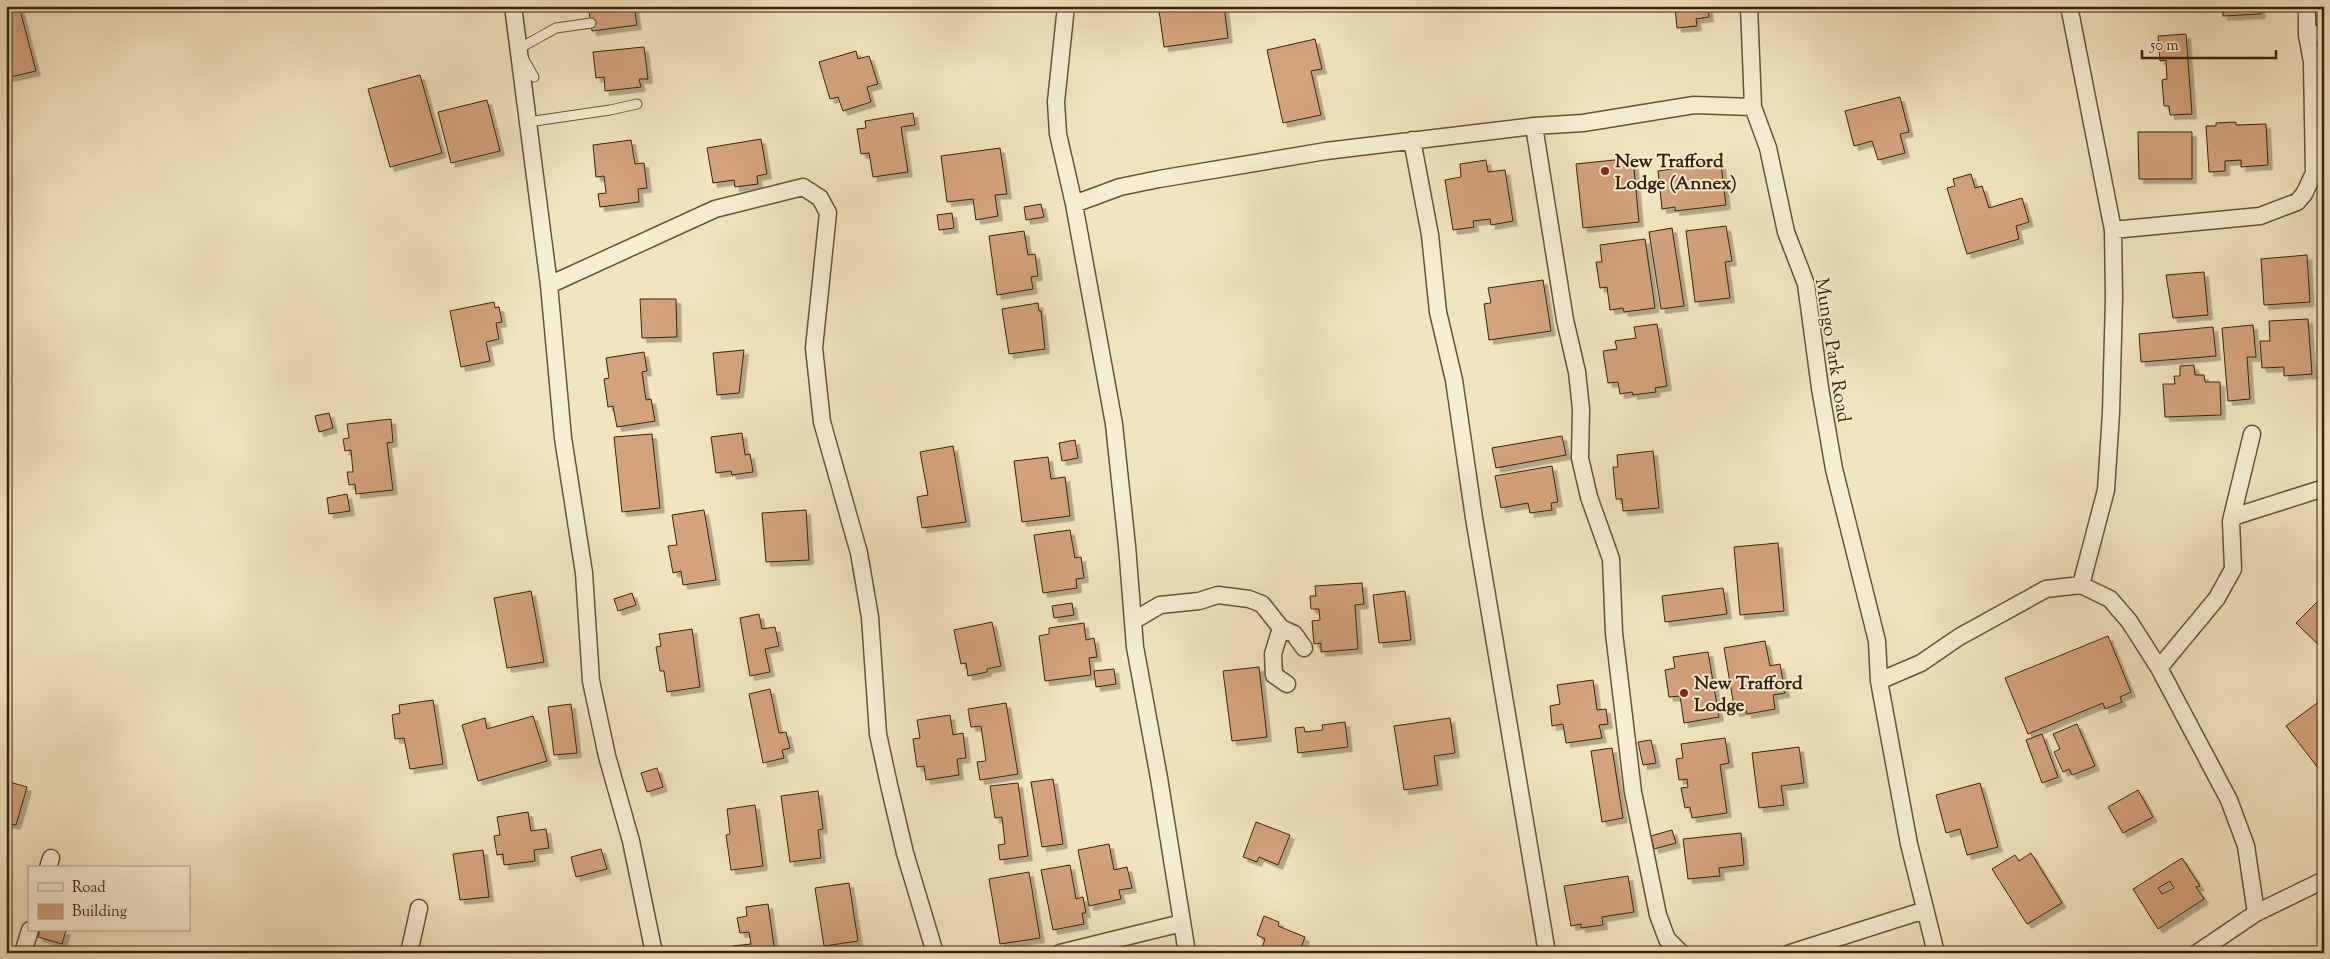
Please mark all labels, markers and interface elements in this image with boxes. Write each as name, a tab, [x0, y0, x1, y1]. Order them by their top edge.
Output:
scale bar	[2142, 28, 2276, 60]
text: 50 m	[2149, 36, 2179, 57]
place label: New Trafford Lodge (Annex)	[1615, 149, 1737, 198]
marker: New Trafford Lodge (Annex)	[1599, 165, 1611, 177]
street label: Mungo Park Road	[1807, 276, 1856, 425]
place label: New Trafford Lodge	[1694, 671, 1803, 720]
marker: New Trafford Lodge	[1678, 687, 1690, 699]
legend	[28, 866, 190, 932]
text: Road	[72, 878, 106, 899]
text: Building	[72, 902, 127, 923]

